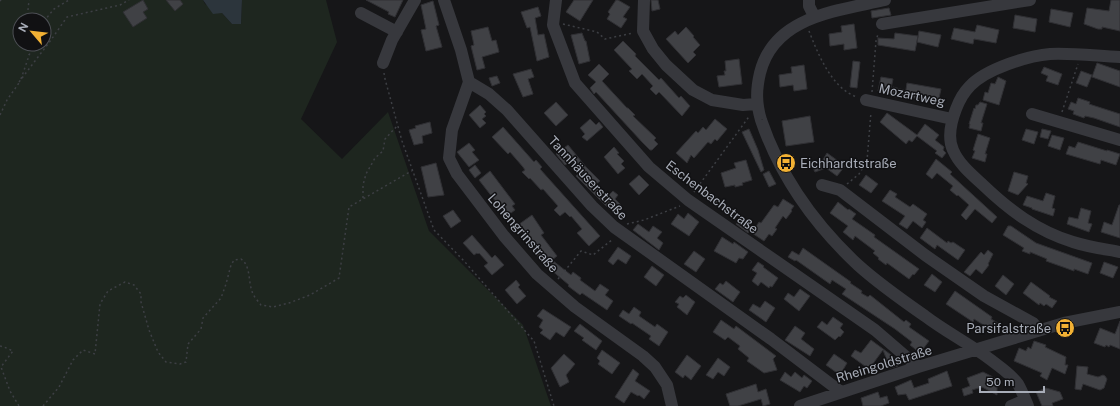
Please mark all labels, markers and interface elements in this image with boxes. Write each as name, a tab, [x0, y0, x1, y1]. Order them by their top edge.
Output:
north arrow	[12, 12, 52, 52]
text: N	[16, 21, 30, 34]
street label: Mozartweg	[877, 81, 947, 109]
street label: Tannhäuserstraße	[545, 133, 631, 223]
bus stop icon: Eichhardtstraße	[775, 152, 797, 174]
place label: Eichhardtstraße	[800, 156, 897, 171]
street label: Eschenbachstraße	[663, 157, 761, 237]
street label: Lohengrinstraße	[485, 191, 561, 275]
bus stop icon: Parsifalstraße	[1054, 317, 1076, 339]
place label: Parsifalstraße	[966, 321, 1051, 336]
street label: Rheingoldstraße	[834, 342, 934, 386]
scale bar	[980, 368, 1044, 394]
text: 50 m	[986, 375, 1014, 389]

